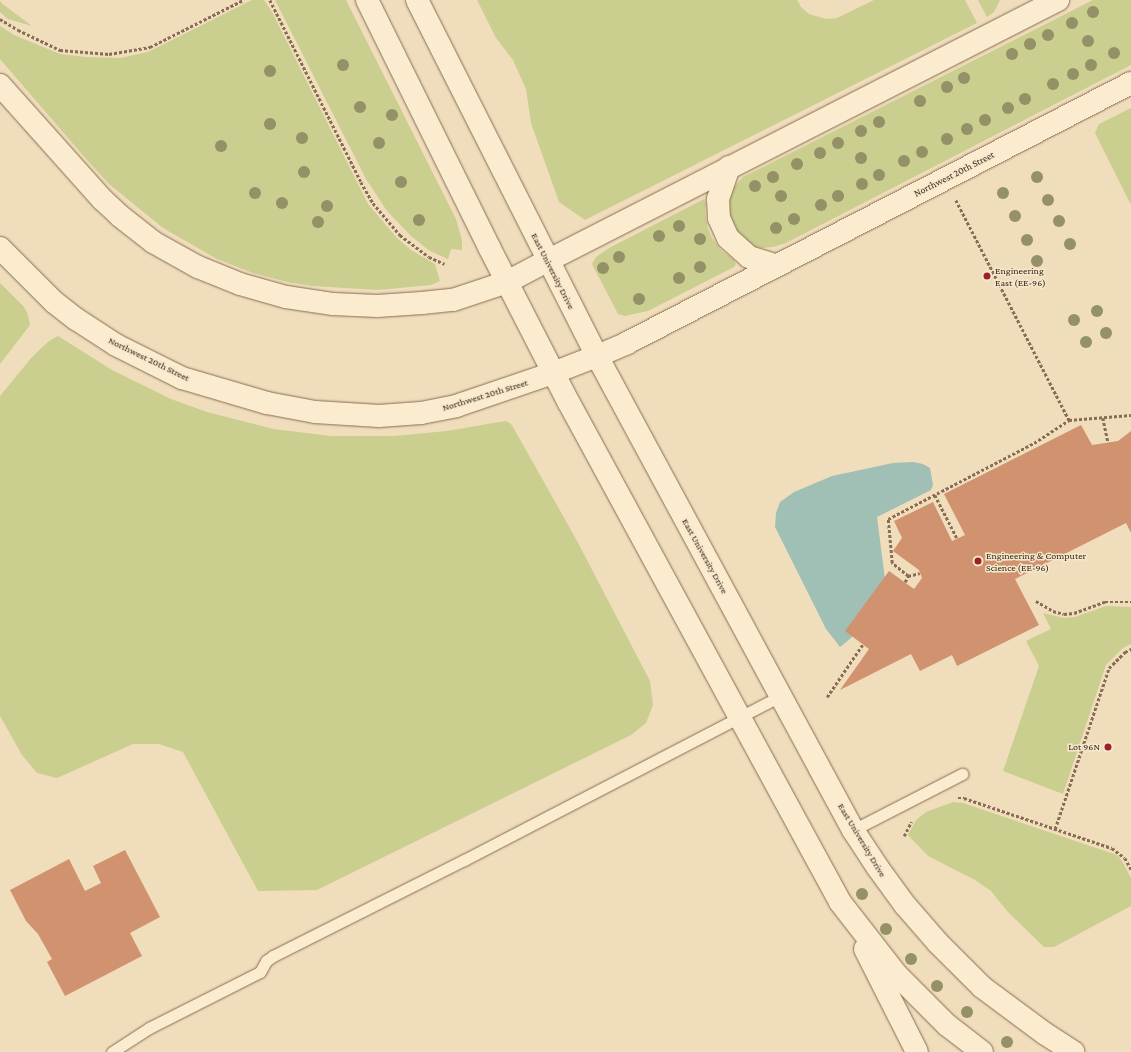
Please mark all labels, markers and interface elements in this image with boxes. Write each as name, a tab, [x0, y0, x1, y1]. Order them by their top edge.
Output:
street label: Northwest 20th Street	[912, 148, 996, 200]
street label: East University Drive	[529, 231, 577, 311]
place label: Engineering East (EE-96)	[995, 264, 1046, 288]
marker: Engineering East (EE-96)	[982, 271, 992, 281]
street label: Northwest 20th Street	[106, 334, 192, 384]
street label: Northwest 20th Street	[441, 376, 529, 414]
street label: East University Drive	[679, 516, 731, 596]
place label: Engineering & Computer Science (EE-96)	[986, 549, 1086, 572]
marker: Engineering & Computer Science (EE-96)	[973, 556, 983, 566]
place label: Lot 96N	[1068, 741, 1100, 753]
marker: Lot 96N	[1103, 742, 1113, 752]
street label: East University Drive	[835, 801, 889, 879]

